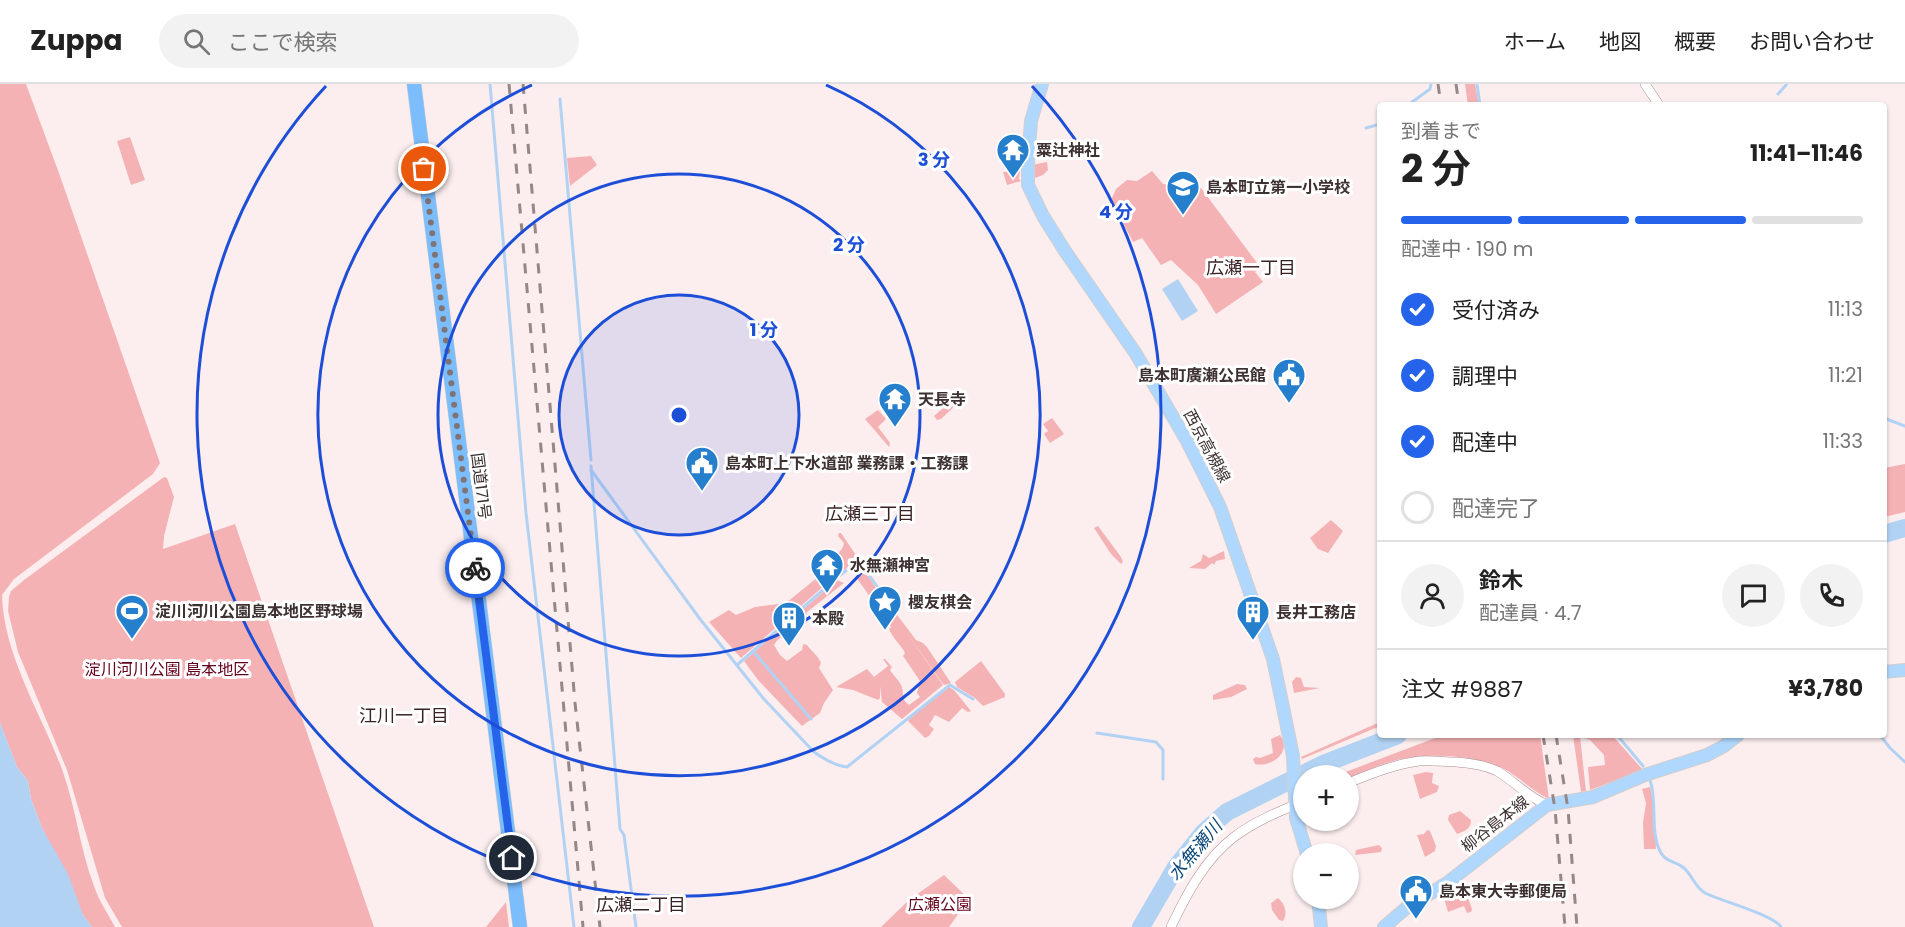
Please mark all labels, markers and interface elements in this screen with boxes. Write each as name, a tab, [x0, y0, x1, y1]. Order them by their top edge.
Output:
search box	[159, 14, 579, 68]
text: Zuppa	[30, 21, 123, 60]
icon: search	[180, 25, 213, 58]
text: ここで検索	[228, 27, 338, 58]
text: ホーム	[1504, 27, 1566, 56]
text: 地図	[1599, 27, 1641, 56]
text: 概要	[1674, 27, 1716, 56]
text: お問い合わせ	[1749, 27, 1875, 56]
text: 到着まで	[1401, 117, 1481, 145]
temple icon: 粟辻神社	[995, 132, 1031, 179]
text: 11:41–11:46	[1750, 138, 1863, 169]
place label: 粟辻神社	[1036, 139, 1100, 162]
text: 2 分	[1401, 141, 1471, 196]
pin	[398, 143, 449, 194]
text: 3 分	[918, 147, 950, 172]
icon: bag	[407, 152, 440, 185]
school or university icon: 島本町立第一小学校	[1165, 169, 1201, 216]
place label: 島本町立第一小学校	[1206, 176, 1350, 199]
text: 4 分	[1099, 199, 1133, 224]
text: 2 分	[833, 232, 865, 257]
text: 配達中 · 190 m	[1401, 235, 1533, 263]
district label: 広瀬一丁目	[1206, 255, 1296, 280]
icon: check	[1401, 293, 1434, 326]
text: 受付済み	[1452, 295, 1540, 326]
text: 11:13	[1828, 295, 1863, 323]
text: 1 分	[750, 317, 778, 342]
public building icon: 島本町廣瀬公民館	[1271, 357, 1307, 404]
icon: check	[1401, 359, 1434, 392]
text: 調理中	[1452, 361, 1518, 392]
text: 11:21	[1828, 361, 1863, 389]
place label: 島本町廣瀬公民館	[1138, 364, 1266, 387]
temple icon: 天長寺	[877, 381, 913, 428]
place label: 天長寺	[918, 388, 966, 411]
centre of rings	[669, 405, 689, 425]
street label: 西京高槻線	[1178, 405, 1236, 487]
icon: check	[1401, 425, 1434, 458]
text: 配達中	[1452, 427, 1518, 458]
text: 11:33	[1822, 427, 1863, 455]
public building icon: 島本町上下水道部 業務課・工務課	[684, 445, 720, 492]
street label: 国道171号	[466, 451, 496, 521]
place label: 島本町上下水道部 業務課・工務課	[725, 452, 968, 475]
text: 配達完了	[1452, 493, 1540, 524]
district label: 広瀬三丁目	[825, 501, 915, 526]
courier	[445, 538, 505, 598]
temple icon: 水無瀬神宮	[809, 547, 845, 594]
icon: bike	[459, 552, 492, 585]
place label: 水無瀬神宮	[850, 554, 930, 577]
button: person	[1401, 564, 1464, 627]
button: chat	[1722, 564, 1785, 627]
button: phone	[1800, 564, 1863, 627]
text: 鈴木	[1479, 565, 1523, 596]
place icon: 櫻友棋会	[867, 584, 903, 631]
place label: 櫻友棋会	[908, 591, 972, 614]
sports icon: 淀川河川公園島本地区野球場	[114, 593, 150, 640]
building icon: 長井工務店	[1235, 594, 1271, 641]
text: 配達員 · 4.7	[1479, 599, 1582, 627]
place label: 淀川河川公園島本地区野球場	[155, 600, 363, 623]
building icon: 本殿	[771, 600, 807, 647]
place label: 長井工務店	[1276, 601, 1356, 624]
place label: 本殿	[812, 607, 844, 630]
park label: 淀川河川公園 島本地区	[85, 658, 249, 681]
text: ¥3,780	[1788, 673, 1863, 704]
text: 注文 #9887	[1401, 674, 1523, 705]
district label: 江川一丁目	[359, 703, 449, 728]
map controls	[1293, 765, 1359, 909]
button: +	[1293, 765, 1359, 831]
street label: 柳谷島本線	[1456, 790, 1534, 858]
water label: 水無瀬川	[1162, 813, 1229, 886]
pin	[486, 832, 537, 883]
icon: home	[495, 841, 528, 874]
button: −	[1293, 843, 1359, 909]
public building icon: 島本東大寺郵便局	[1398, 873, 1434, 920]
place label: 島本東大寺郵便局	[1439, 880, 1567, 903]
district label: 広瀬二丁目	[596, 892, 686, 917]
park label: 広瀬公園	[908, 893, 972, 916]

